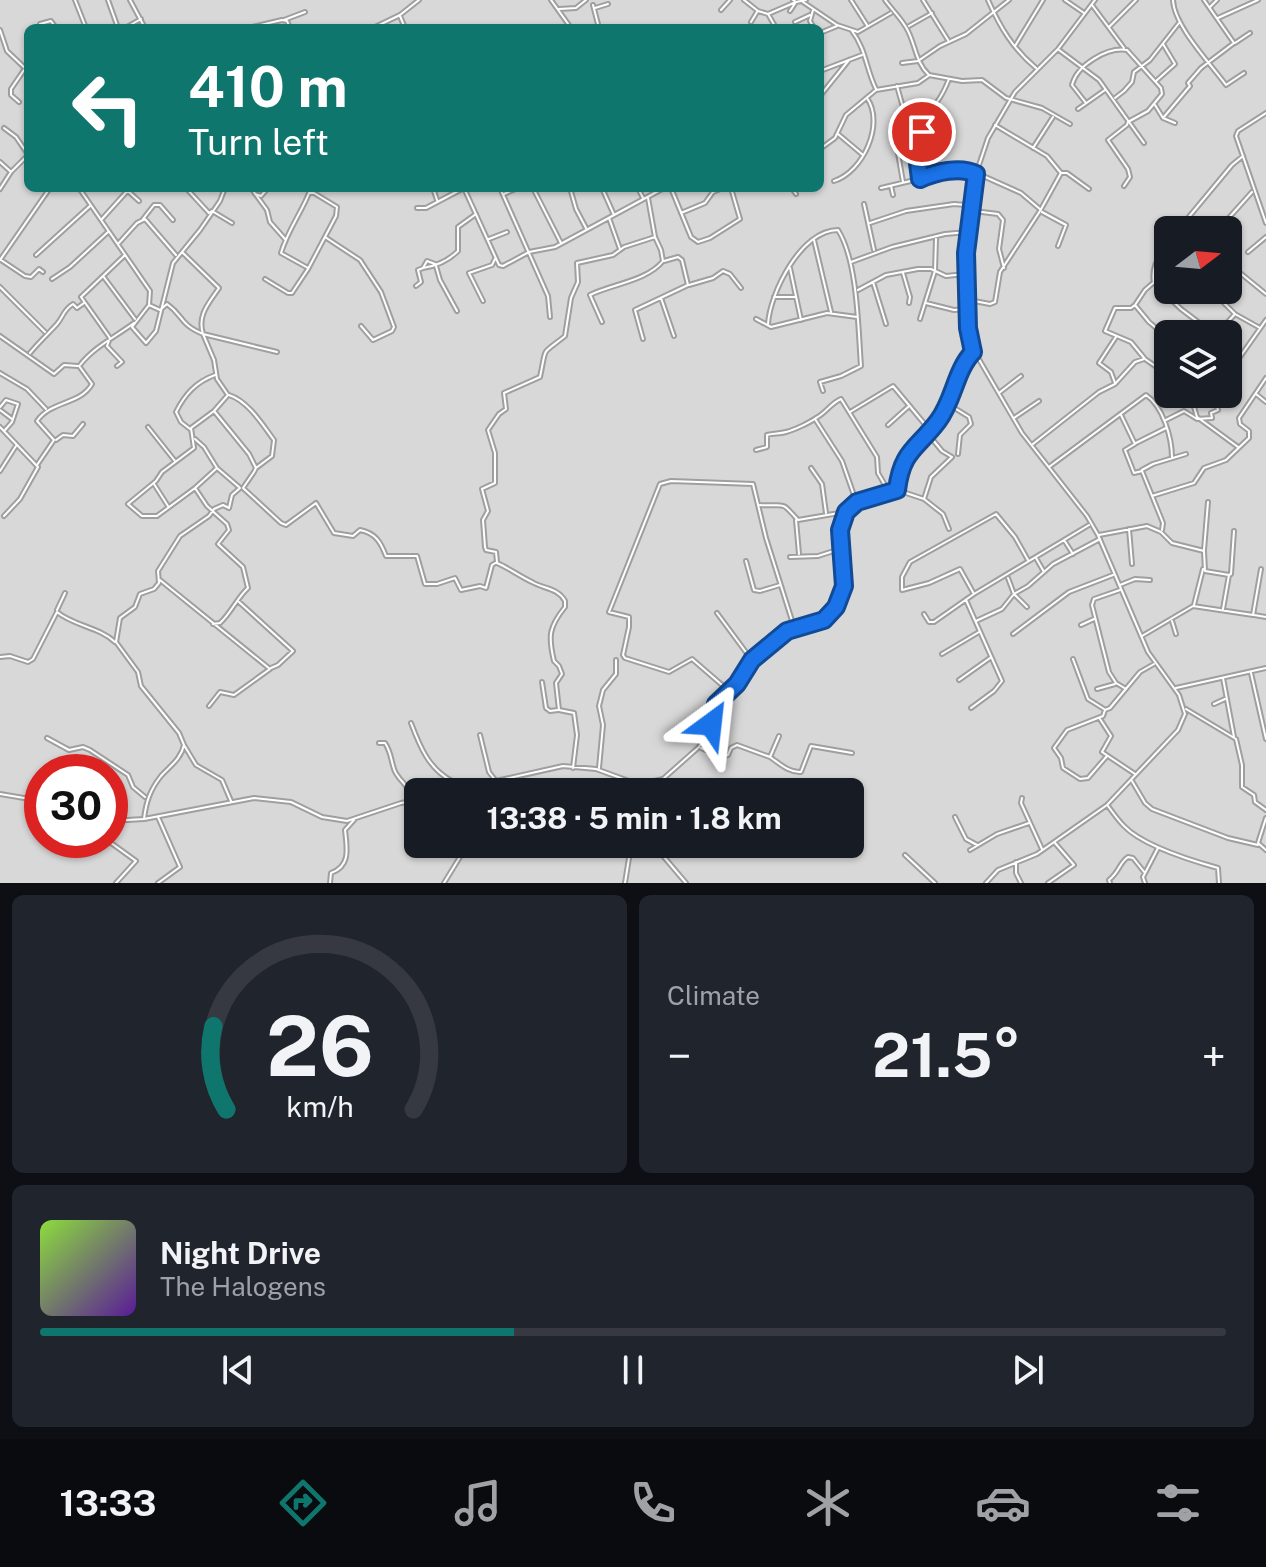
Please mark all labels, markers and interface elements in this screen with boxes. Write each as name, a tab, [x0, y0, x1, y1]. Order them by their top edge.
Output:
text: 410 m	[188, 54, 348, 120]
icon: left	[56, 56, 160, 160]
pin	[888, 98, 956, 166]
icon: arrive	[900, 110, 944, 154]
text: Turn left	[188, 121, 329, 163]
north arrow	[1154, 216, 1242, 304]
map controls	[1154, 216, 1242, 408]
button: layers	[1154, 320, 1242, 408]
position arrow	[669, 682, 753, 766]
speed limit sign: 30	[24, 754, 128, 858]
text: 13:38 · 5 min · 1.8 km	[486, 800, 782, 836]
text: Climate	[667, 980, 760, 1011]
text: 26	[266, 997, 373, 1095]
text: 21.5°	[872, 1020, 1021, 1091]
text: −	[667, 1030, 691, 1082]
text: +	[1202, 1030, 1226, 1082]
text: km/h	[286, 1090, 353, 1123]
text: Night Drive	[160, 1235, 321, 1271]
text: The Halogens	[160, 1271, 326, 1302]
icon: previous	[216, 1348, 260, 1392]
icon: pause	[611, 1348, 655, 1392]
icon: next	[1006, 1348, 1050, 1392]
icon: directions	[275, 1475, 331, 1531]
icon: music	[450, 1475, 506, 1531]
icon: phone	[625, 1475, 681, 1531]
icon: climate	[800, 1475, 856, 1531]
icon: car	[975, 1475, 1031, 1531]
icon: filters	[1150, 1475, 1206, 1531]
text: 13:33	[60, 1482, 156, 1524]

